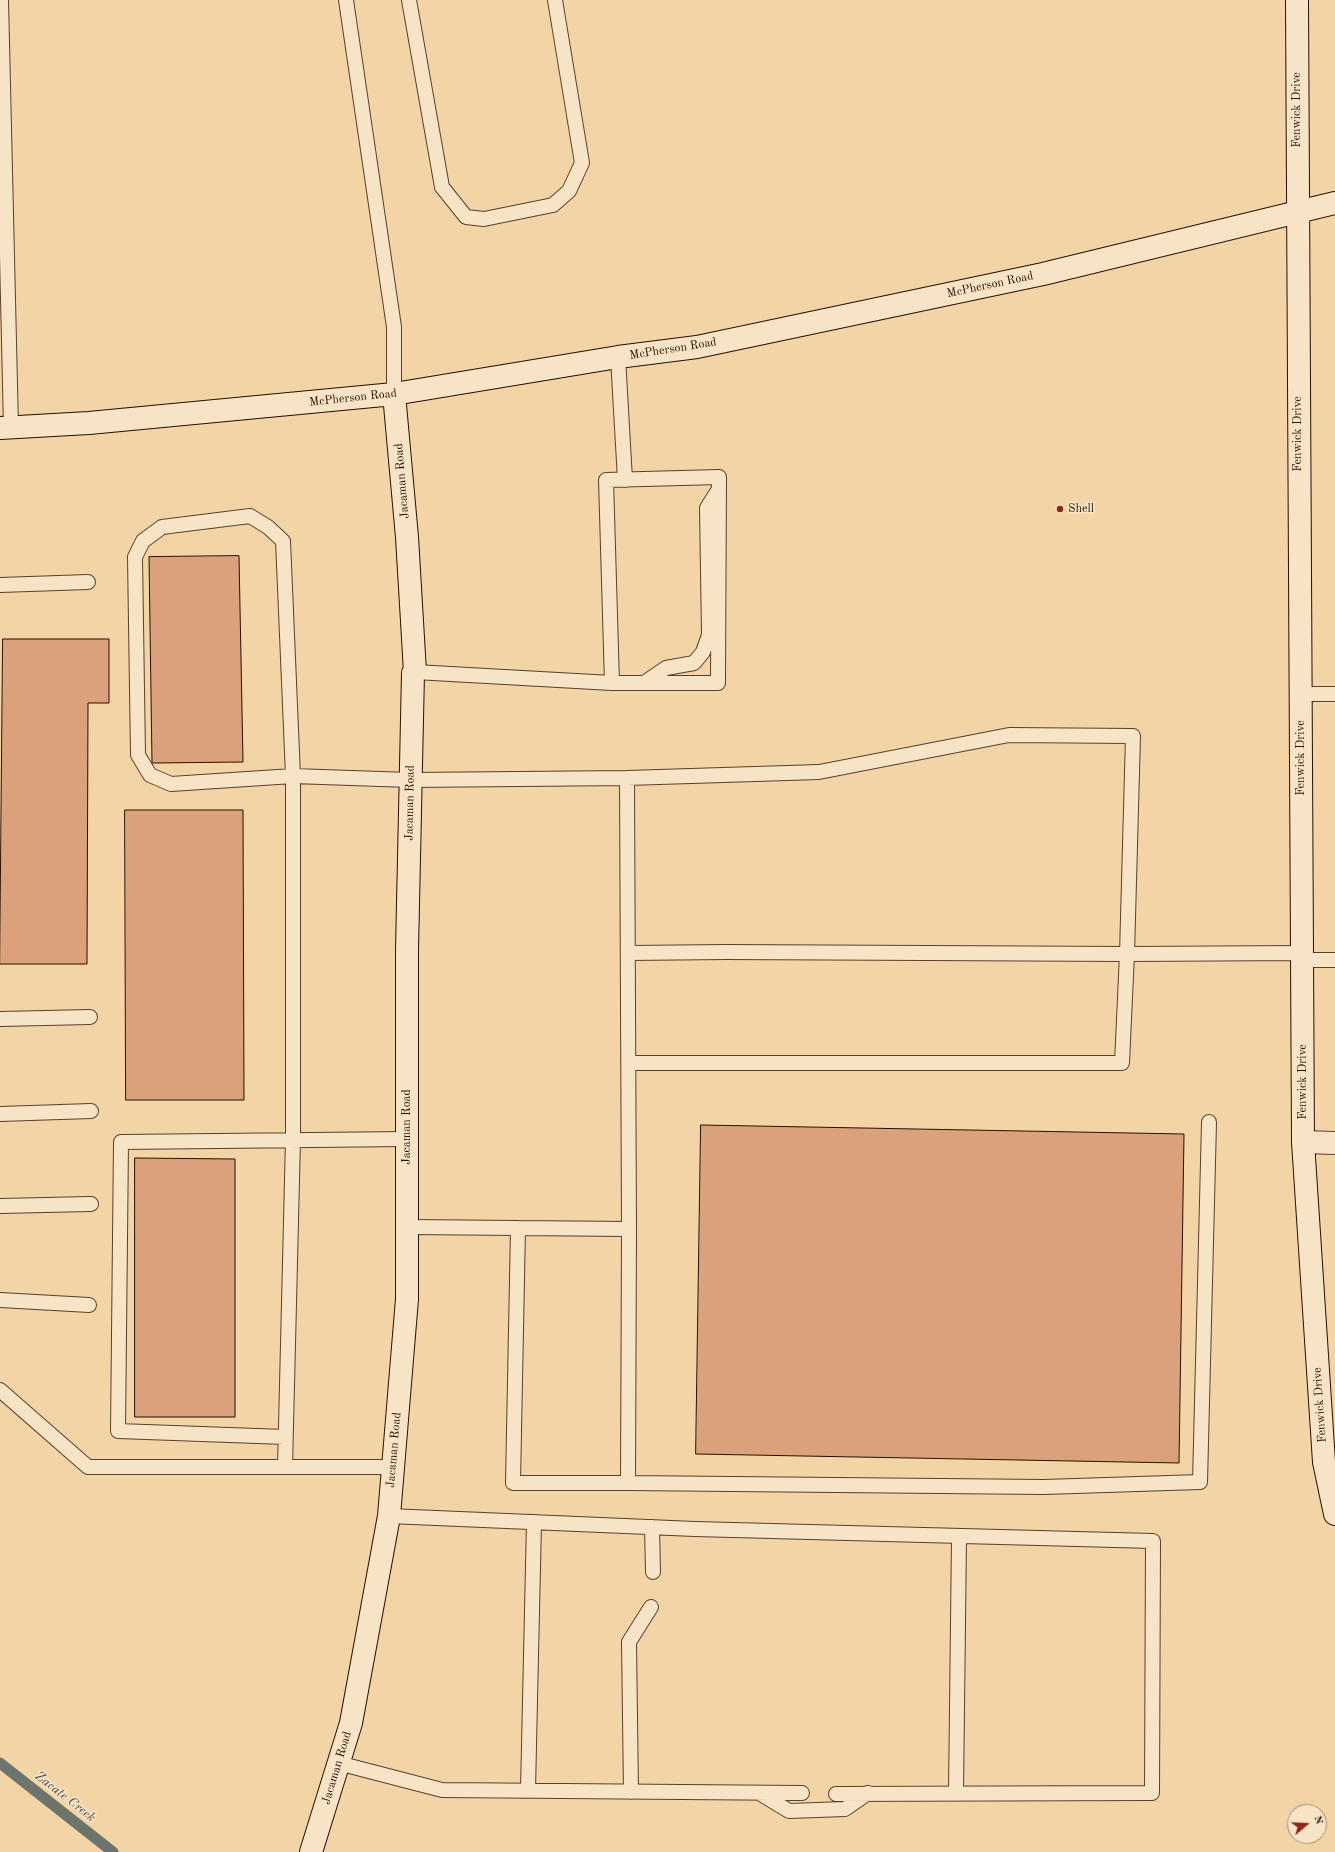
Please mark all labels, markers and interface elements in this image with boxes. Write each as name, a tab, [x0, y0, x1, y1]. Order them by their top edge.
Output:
street label: Fenwick Drive	[1290, 72, 1304, 148]
street label: McPherson Road	[945, 269, 1035, 301]
street label: McPherson Road	[628, 335, 718, 363]
street label: McPherson Road	[308, 386, 398, 410]
street label: Fenwick Drive	[1291, 396, 1305, 472]
street label: Jacaman Road	[392, 443, 412, 519]
place label: Shell	[1068, 502, 1094, 516]
marker: Shell	[1055, 504, 1065, 514]
street label: Fenwick Drive	[1294, 720, 1308, 796]
street label: Jacaman Road	[402, 765, 418, 841]
street label: Fenwick Drive	[1296, 1044, 1310, 1120]
street label: Jacaman Road	[400, 1089, 414, 1165]
street label: Fenwick Drive	[1310, 1367, 1330, 1443]
street label: Jacaman Road	[384, 1412, 404, 1488]
street label: Jacaman Road	[319, 1730, 355, 1806]
water label: Zacate Creek	[32, 1768, 98, 1826]
north arrow	[1287, 1804, 1327, 1844]
text: N	[1311, 1814, 1324, 1826]

